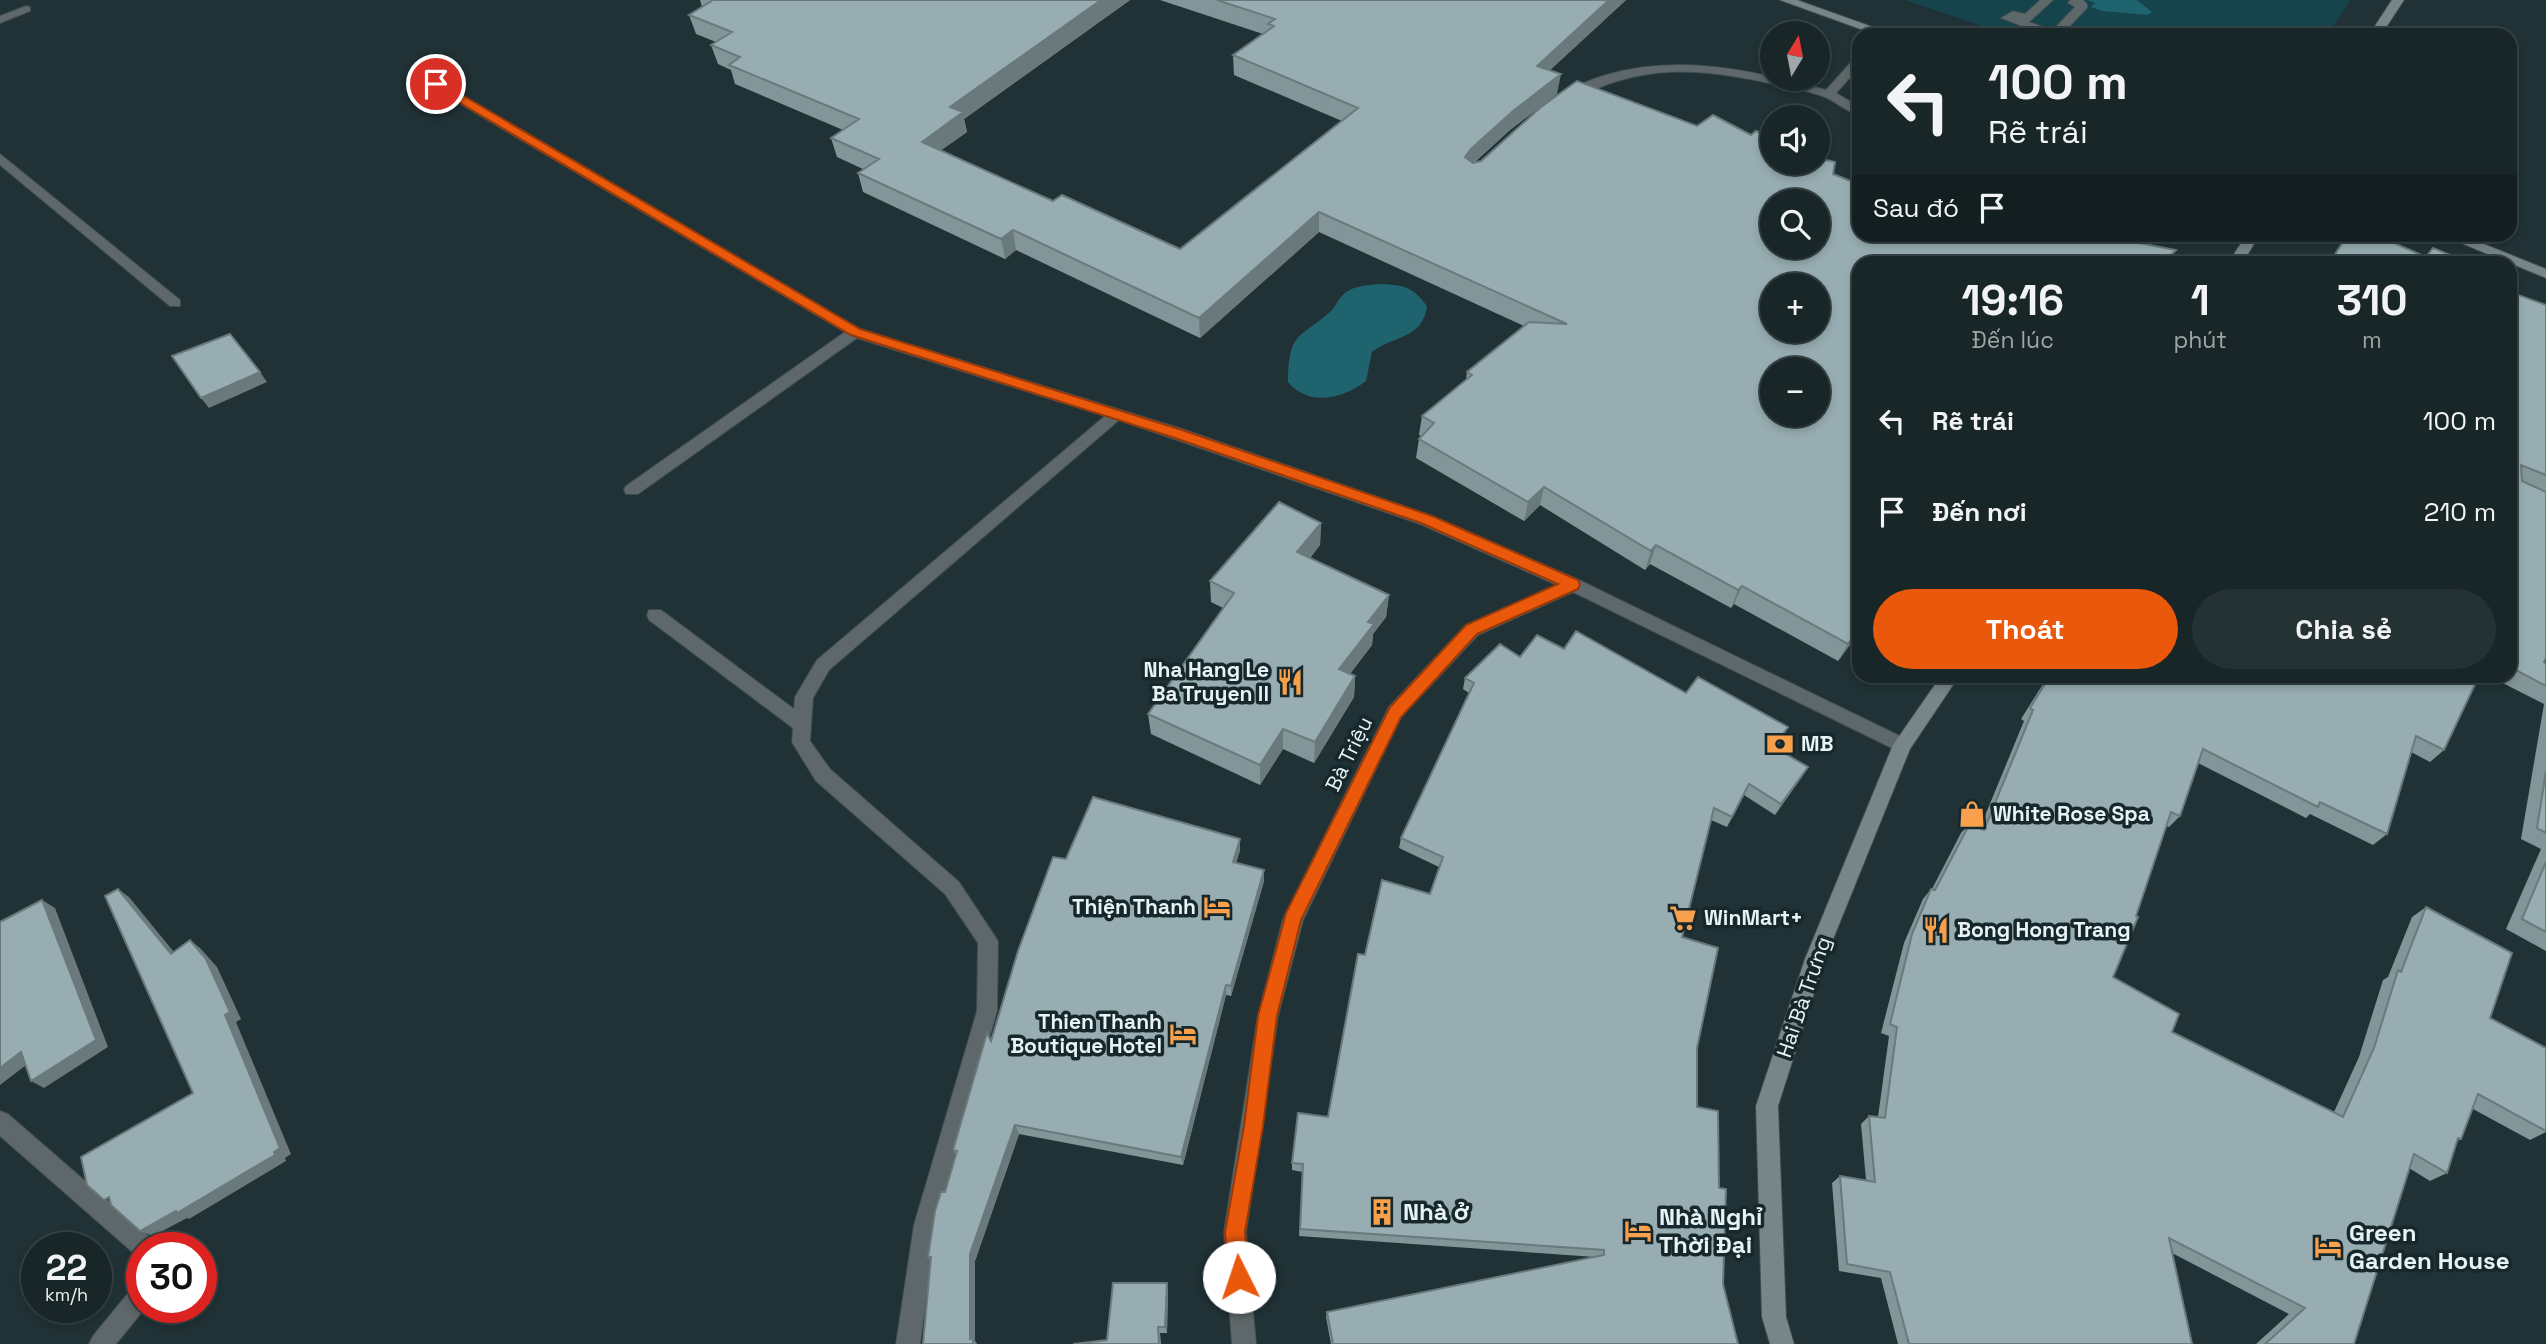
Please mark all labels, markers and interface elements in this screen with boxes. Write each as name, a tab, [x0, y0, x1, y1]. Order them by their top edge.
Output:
north arrow	[1760, 21, 1830, 91]
map controls	[1760, 21, 1830, 427]
text: 100 m	[1988, 51, 2128, 113]
pin	[406, 54, 466, 114]
icon: left	[1873, 56, 1964, 147]
icon: arrive	[417, 65, 455, 103]
button: sound	[1760, 105, 1830, 175]
text: Rẽ trái	[1988, 112, 2088, 152]
button: search	[1760, 189, 1830, 259]
icon: arrive	[1973, 189, 2011, 227]
text: Sau đó	[1873, 191, 1959, 225]
button: +	[1760, 273, 1830, 343]
text: 19:16	[1962, 274, 2064, 327]
text: 1	[2191, 274, 2210, 327]
text: 310	[2336, 274, 2407, 327]
text: Đến lúc	[1972, 325, 2054, 355]
text: phút	[2174, 325, 2227, 355]
text: m	[2362, 325, 2382, 355]
button: −	[1760, 357, 1830, 427]
icon: left	[1873, 402, 1911, 440]
text: Rẽ trái	[1932, 404, 2014, 438]
text: 100 m	[2423, 404, 2496, 438]
icon: arrive	[1873, 493, 1911, 531]
text: Đến nơi	[1932, 495, 2027, 529]
text: 210 m	[2424, 495, 2496, 529]
button: Thoát	[1873, 589, 2178, 669]
button: Chia sẻ	[2192, 589, 2496, 669]
place label: Nha Hang Le Ba Truyen ll	[1143, 656, 1269, 707]
restaurant icon: Nha Hang Le Ba Truyen ll	[1275, 667, 1305, 697]
street label: Bà Triệu	[1319, 712, 1378, 796]
bank icon: MB	[1765, 729, 1795, 759]
place label: MB	[1801, 730, 1834, 757]
shop icon: White Rose Spa	[1957, 799, 1987, 829]
place label: White Rose Spa	[1993, 800, 2150, 827]
hotel icon: Thiện Thanh	[1202, 892, 1232, 922]
place label: Thiện Thanh	[1072, 893, 1196, 920]
supermarket icon: WinMart+	[1668, 903, 1698, 933]
place label: WinMart+	[1704, 904, 1803, 931]
restaurant icon: Bong Hong Trang	[1921, 915, 1951, 945]
place label: Bong Hong Trang	[1957, 916, 2131, 943]
street label: Hai Bà Trưng	[1770, 933, 1837, 1061]
place label: Thien Thanh Boutique Hotel	[1010, 1008, 1162, 1059]
hotel icon: Thien Thanh Boutique Hotel	[1168, 1019, 1198, 1049]
place label: Nhà ở	[1403, 1196, 1470, 1227]
building icon: Nhà ở	[1367, 1197, 1397, 1227]
place label: Nhà Nghỉ Thời Đại	[1659, 1201, 1763, 1260]
hotel icon: Nhà Nghỉ Thời Đại	[1623, 1216, 1653, 1246]
place label: Green Garden House	[2349, 1217, 2510, 1276]
speed limit sign: 30	[126, 1232, 217, 1323]
hotel icon: Green Garden House	[2313, 1232, 2343, 1262]
position arrow	[1202, 1240, 1276, 1314]
text: 22	[46, 1246, 87, 1290]
text: km/h	[45, 1283, 88, 1306]

